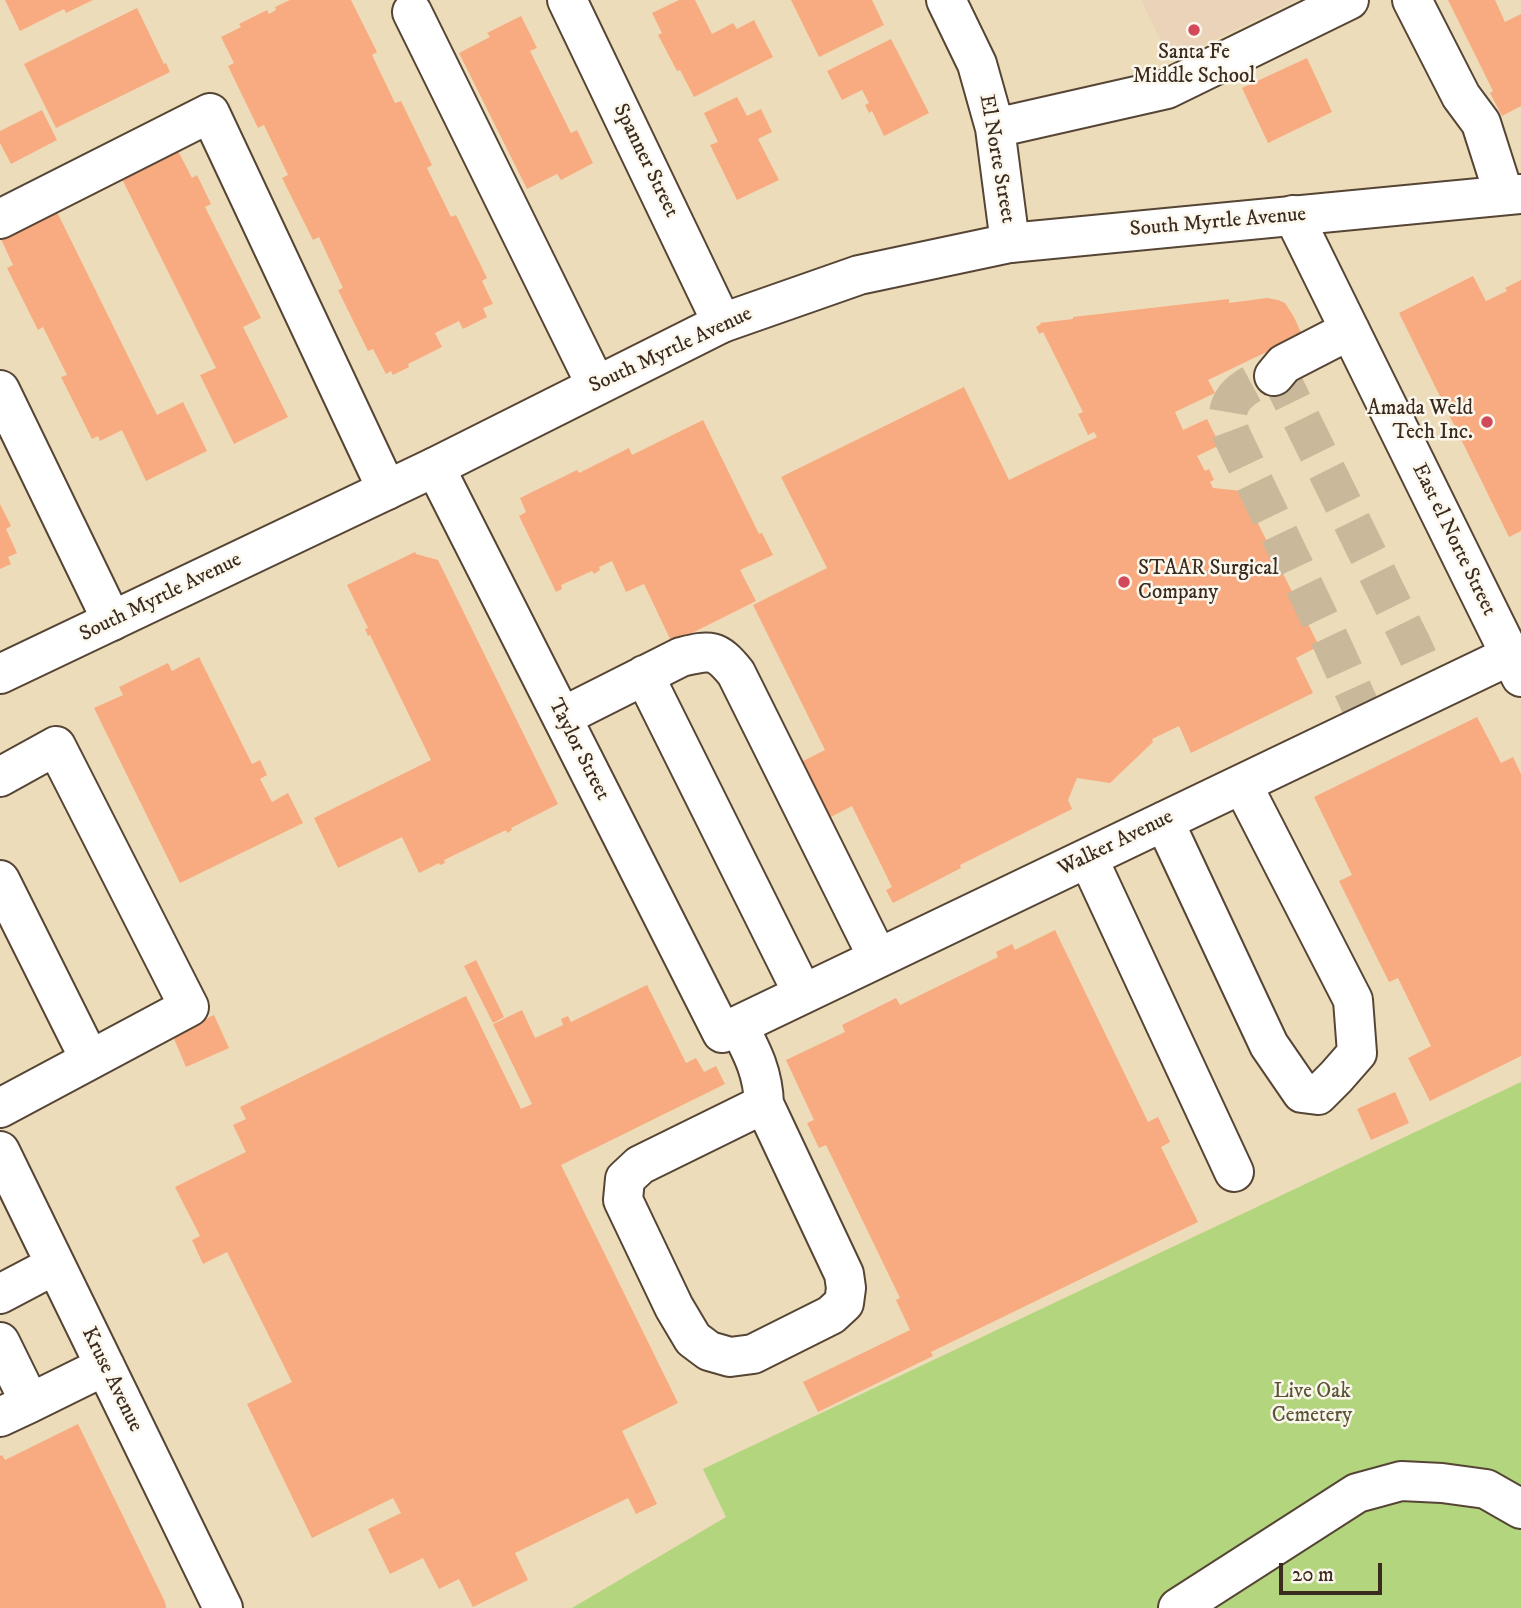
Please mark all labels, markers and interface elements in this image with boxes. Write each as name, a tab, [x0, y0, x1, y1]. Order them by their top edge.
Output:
marker: Santa Fe Middle School	[1186, 22, 1202, 38]
place label: Santa Fe Middle School	[1133, 41, 1255, 91]
street label: El Norte Street	[972, 93, 1020, 225]
street label: Spanner Street	[607, 100, 683, 222]
street label: South Myrtle Avenue	[1129, 203, 1307, 243]
street label: South Myrtle Avenue	[586, 302, 756, 400]
place label: Amada Weld Tech Inc.	[1367, 397, 1473, 447]
marker: Amada Weld Tech Inc.	[1479, 414, 1495, 430]
street label: East el Norte Street	[1405, 460, 1501, 620]
street label: South Myrtle Avenue	[76, 548, 246, 648]
place label: STAAR Surgical Company	[1138, 557, 1278, 607]
marker: STAAR Surgical Company	[1116, 574, 1132, 590]
street label: Taylor Street	[542, 695, 614, 805]
street label: Walker Avenue	[1054, 805, 1178, 883]
street label: Kruse Avenue	[75, 1323, 147, 1437]
park label: Live Oak Cemetery	[1272, 1380, 1352, 1430]
scale bar	[1283, 1548, 1386, 1592]
text: 20 m	[1292, 1562, 1334, 1588]

